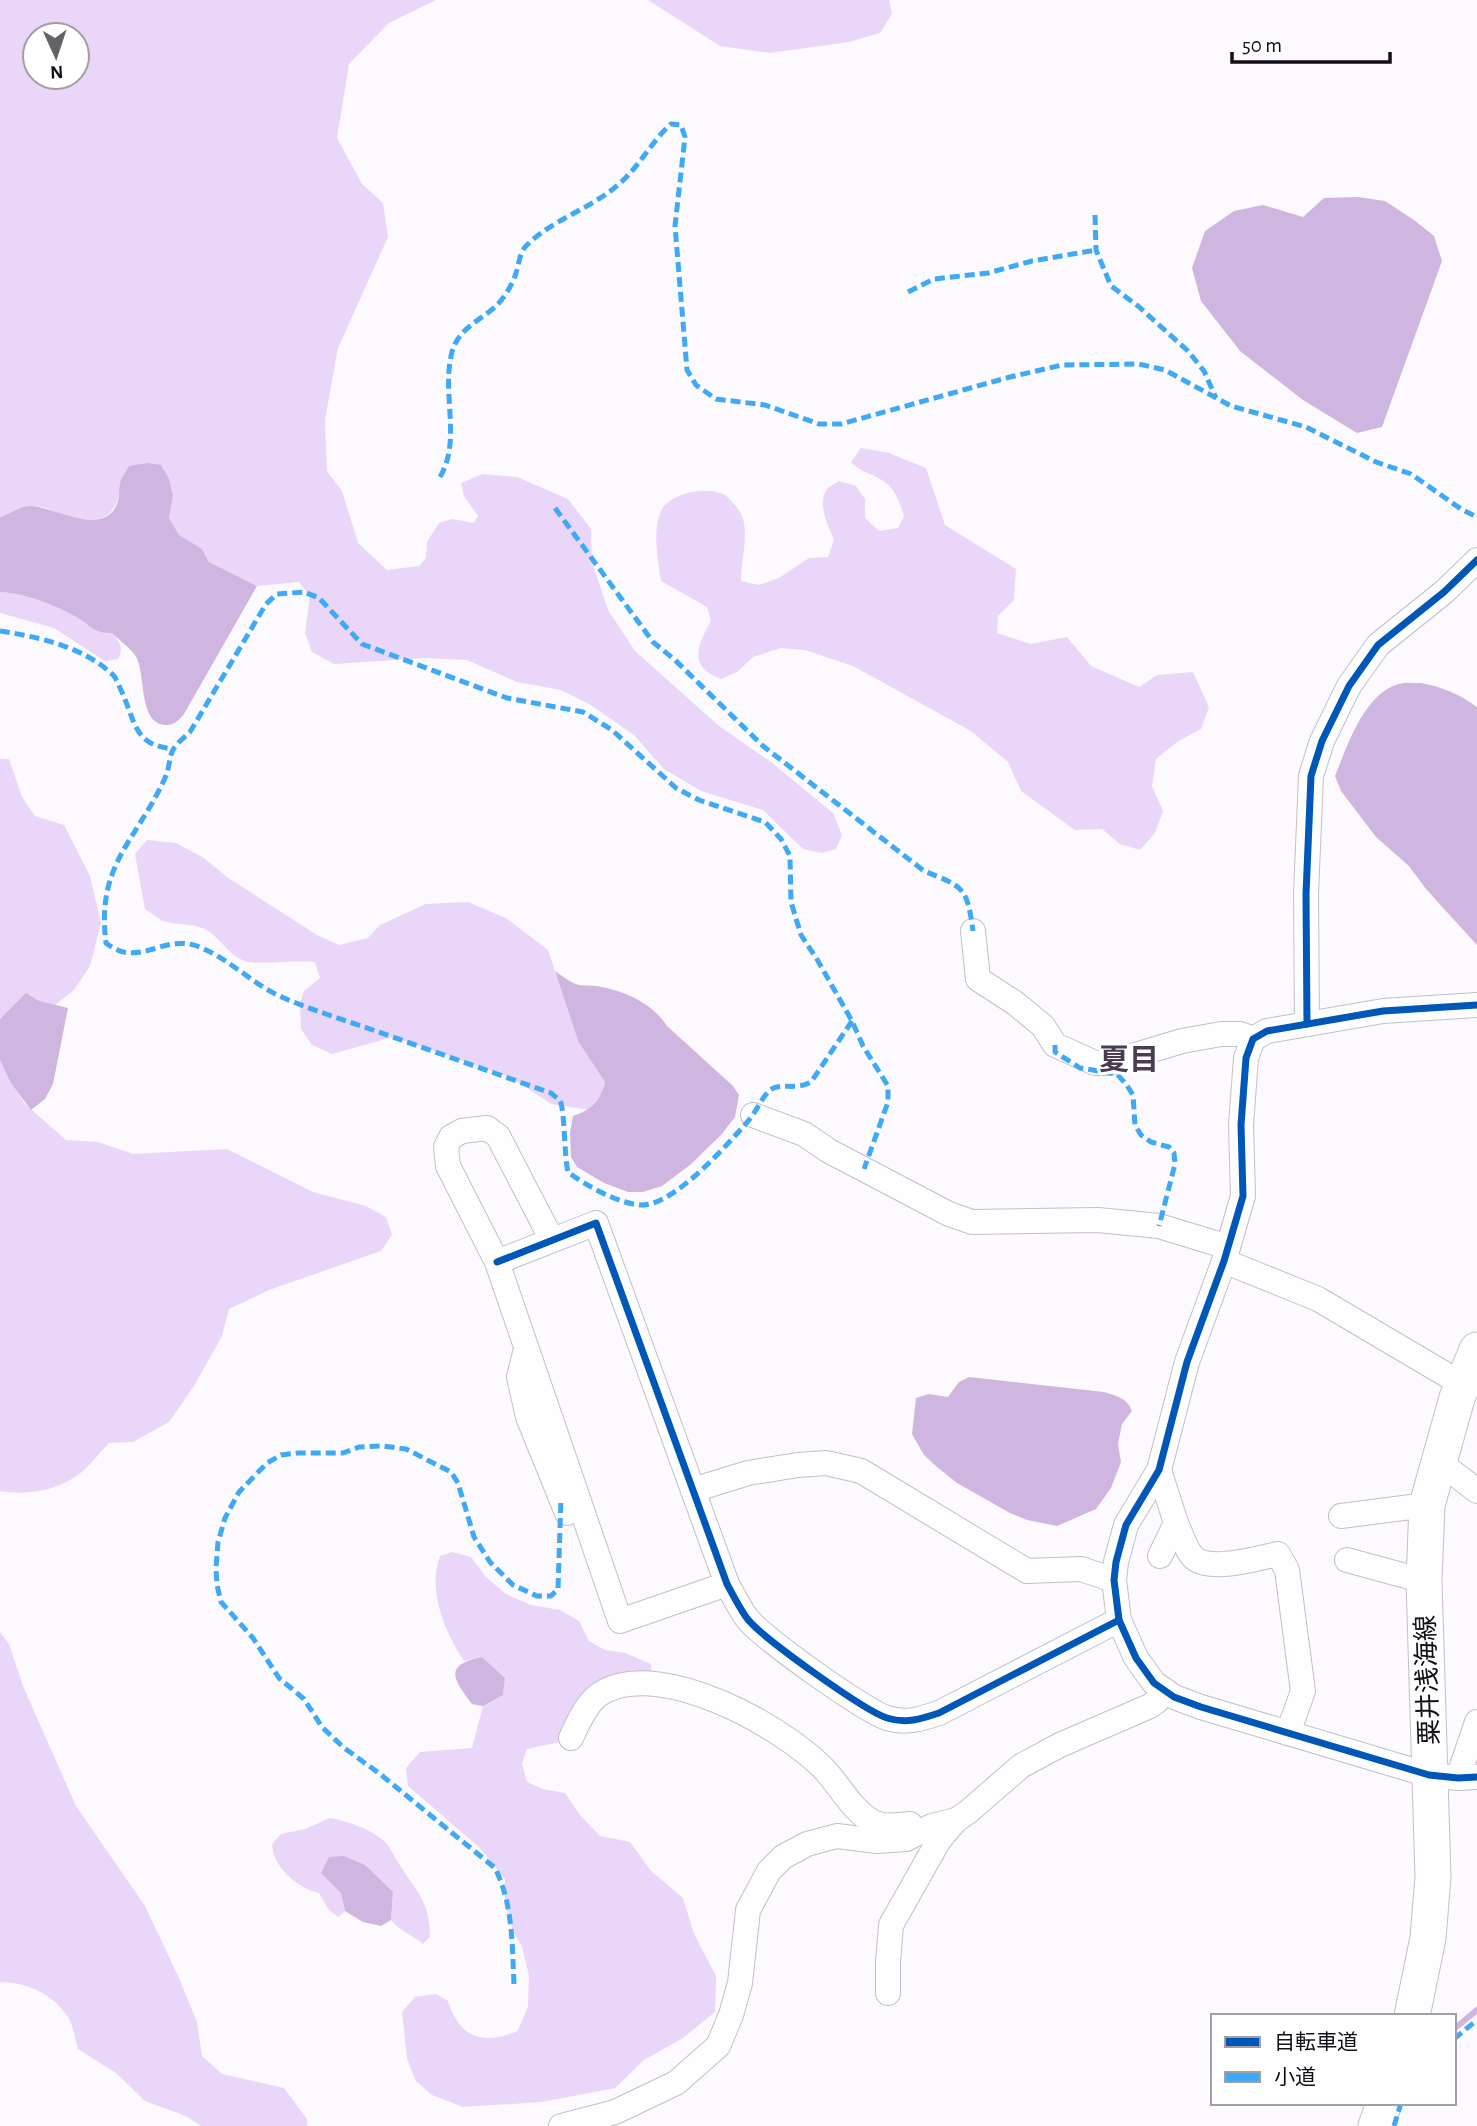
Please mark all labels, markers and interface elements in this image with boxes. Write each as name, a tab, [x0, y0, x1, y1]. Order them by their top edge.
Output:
north arrow	[21, 21, 91, 91]
scale bar	[1232, 21, 1390, 65]
text: 50 m	[1242, 35, 1282, 56]
text: N	[50, 62, 64, 81]
district label: 夏目	[1099, 1045, 1159, 1076]
street label: 粟井浅海線	[1412, 1615, 1443, 1745]
legend	[1211, 2014, 1456, 2105]
text: 自転車道	[1274, 2031, 1358, 2053]
text: 小道	[1274, 2066, 1316, 2088]

